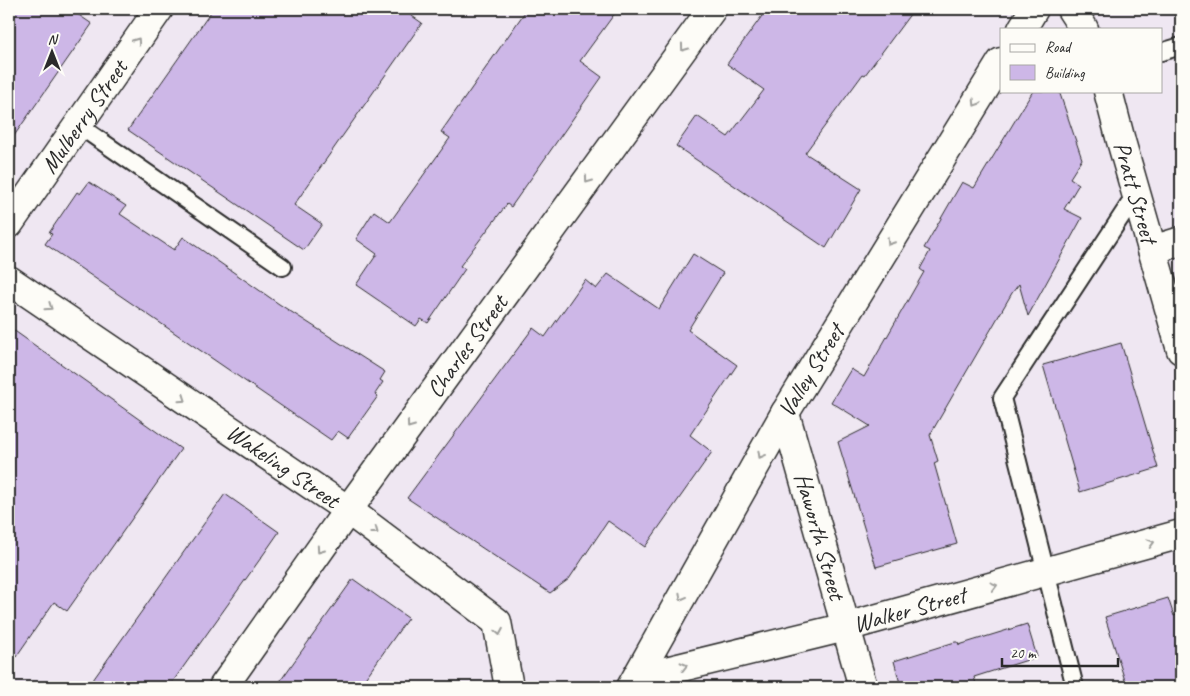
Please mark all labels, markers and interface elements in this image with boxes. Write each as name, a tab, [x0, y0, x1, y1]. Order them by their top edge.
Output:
north arrow	[28, 28, 78, 78]
legend	[1000, 28, 1162, 92]
text: N	[48, 31, 59, 48]
one-way arrow	[131, 37, 140, 46]
text: Road	[1045, 38, 1072, 57]
one-way arrow	[681, 42, 689, 51]
street label: Mulberry Street	[34, 52, 135, 179]
text: Building	[1045, 64, 1085, 83]
one-way arrow	[972, 98, 982, 107]
street label: Pratt Street	[1107, 138, 1165, 249]
one-way arrow	[585, 174, 594, 184]
one-way arrow	[887, 236, 897, 245]
street label: Charles Street	[420, 288, 515, 403]
one-way arrow	[43, 301, 53, 310]
street label: Valley Street	[771, 316, 852, 423]
one-way arrow	[178, 393, 187, 402]
street label: Wakeling Street	[221, 417, 347, 516]
one-way arrow	[407, 419, 417, 428]
one-way arrow	[757, 450, 767, 459]
street label: Haworth Street	[788, 469, 853, 605]
one-way arrow	[369, 525, 378, 533]
one-way arrow	[1146, 538, 1155, 549]
one-way arrow	[317, 544, 326, 554]
street label: Walker Street	[850, 579, 972, 639]
one-way arrow	[990, 581, 998, 592]
one-way arrow	[678, 592, 688, 601]
one-way arrow	[493, 628, 503, 636]
scale bar	[1002, 636, 1119, 668]
text: 20 m	[1010, 644, 1037, 663]
one-way arrow	[680, 661, 689, 672]

